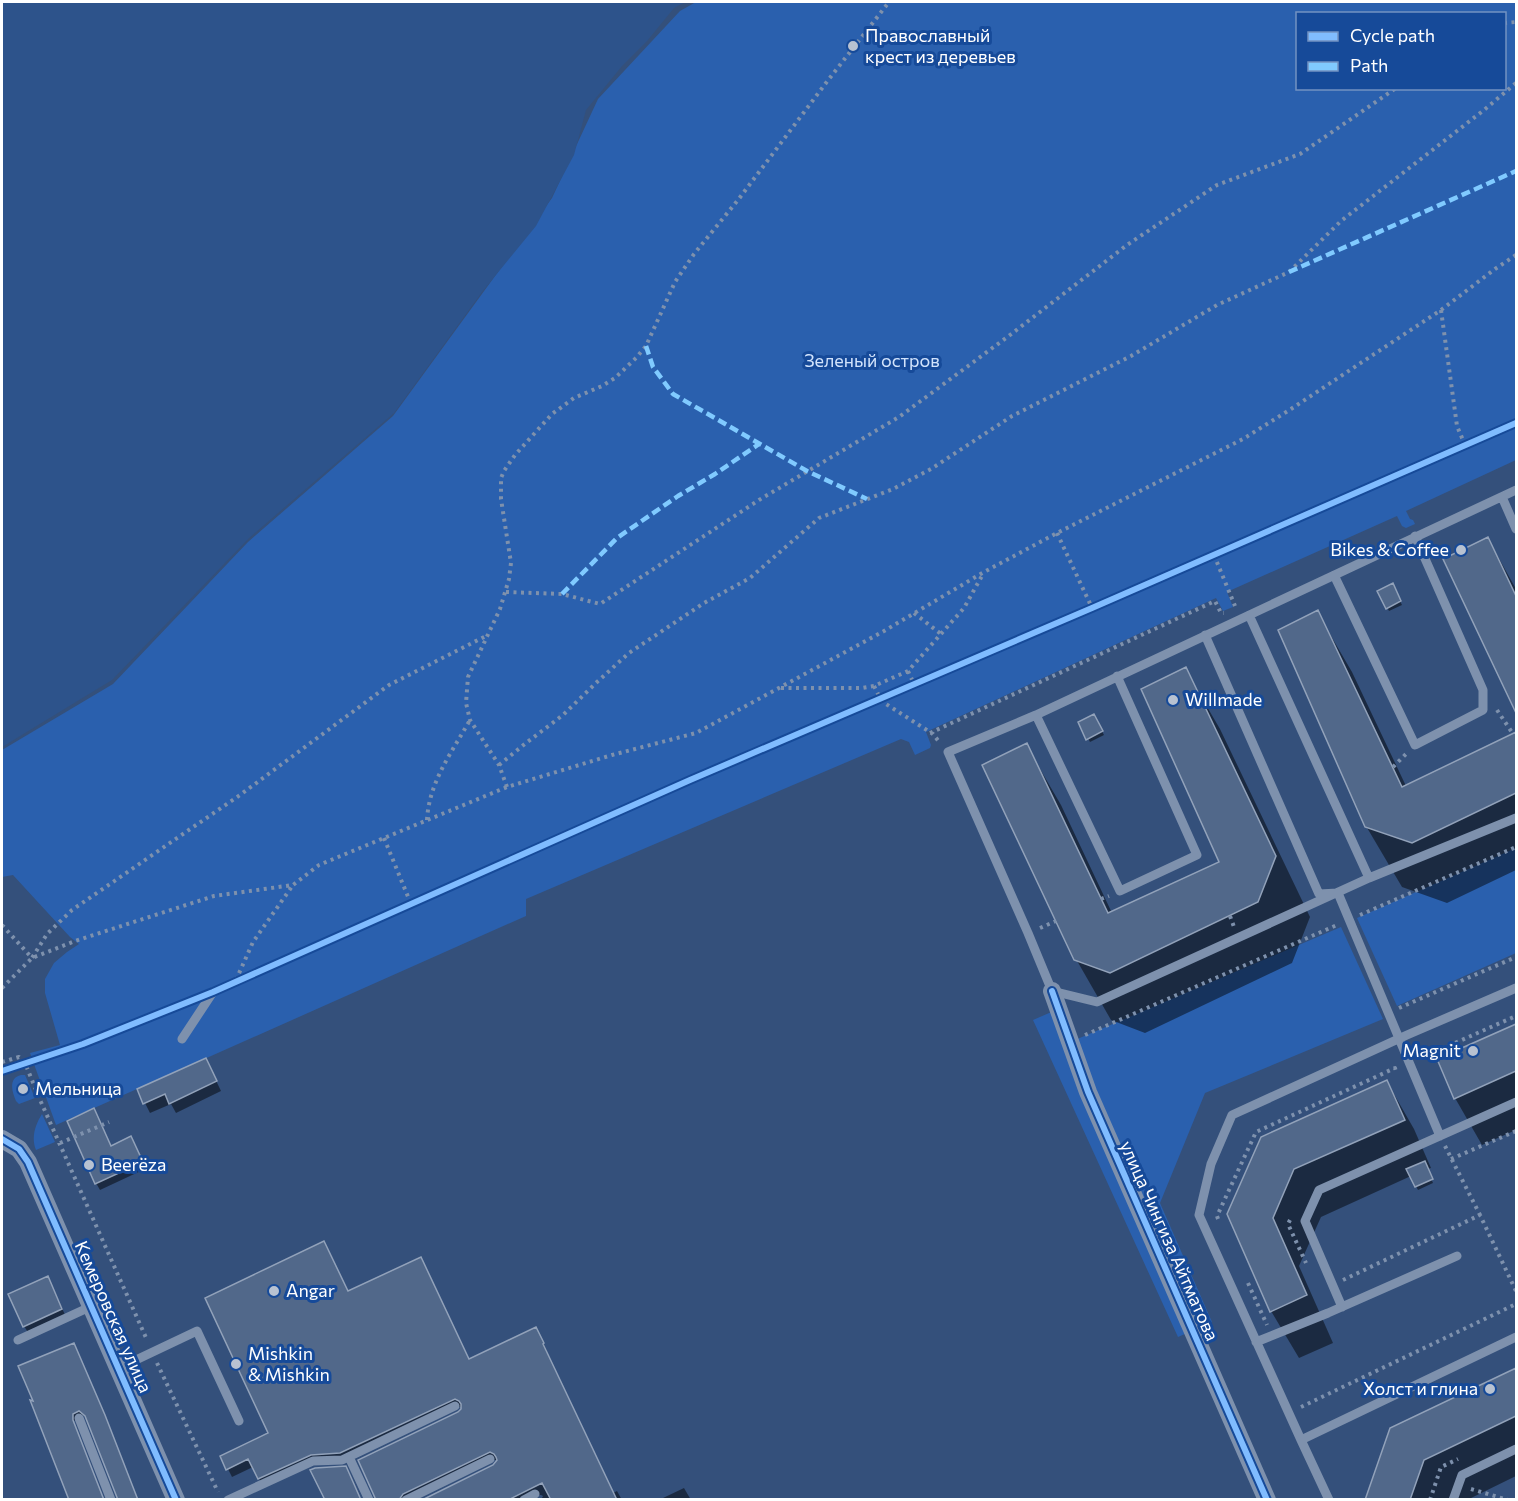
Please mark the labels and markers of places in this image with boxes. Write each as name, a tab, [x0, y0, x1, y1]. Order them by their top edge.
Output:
place label: Православный крест из деревьев	[865, 24, 1016, 67]
marker: Православный крест из деревьев	[846, 39, 860, 53]
place label: Bikes & Coffee	[1330, 538, 1449, 560]
marker: Bikes & Coffee	[1454, 543, 1468, 557]
place label: Willmade	[1185, 688, 1262, 710]
marker: Willmade	[1166, 693, 1180, 707]
place label: Magnit	[1402, 1039, 1461, 1061]
marker: Magnit	[1466, 1044, 1480, 1058]
place label: Мельница	[35, 1077, 122, 1099]
marker: Мельница	[16, 1082, 30, 1096]
place label: Beerëza	[101, 1153, 166, 1175]
marker: Beerëza	[82, 1158, 96, 1172]
place label: Angar	[286, 1279, 335, 1301]
marker: Angar	[267, 1284, 281, 1298]
place label: Mishkin & Mishkin	[248, 1342, 330, 1385]
marker: Mishkin & Mishkin	[229, 1357, 243, 1371]
place label: Холст и глина	[1363, 1377, 1478, 1399]
marker: Холст и глина	[1483, 1382, 1497, 1396]

